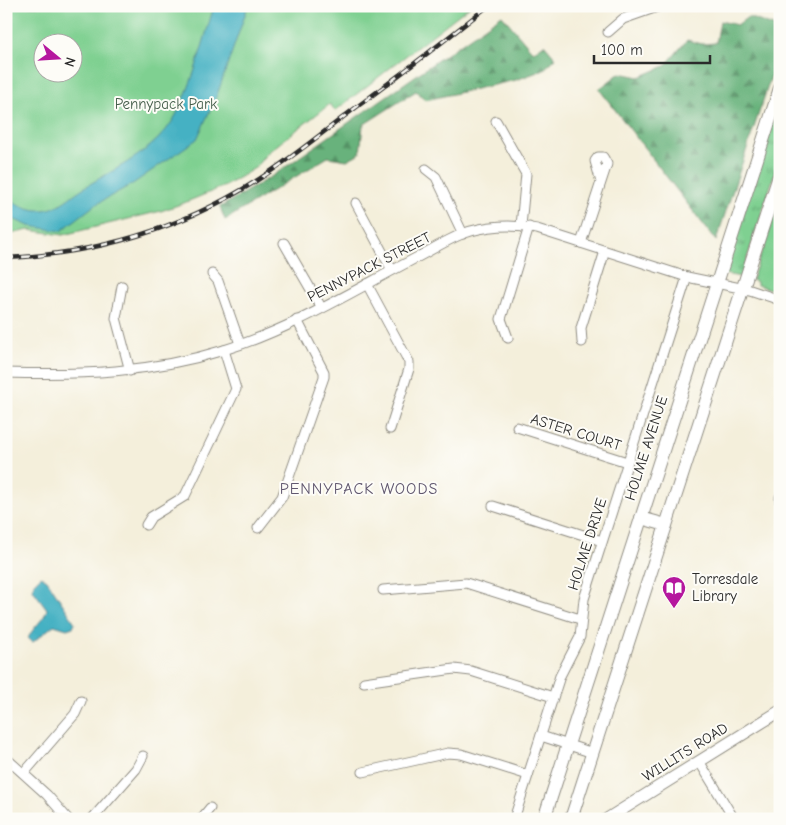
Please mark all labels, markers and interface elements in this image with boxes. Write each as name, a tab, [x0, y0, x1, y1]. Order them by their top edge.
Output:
north arrow	[32, 32, 82, 82]
scale bar	[594, 32, 710, 64]
text: 100 m	[601, 41, 643, 59]
text: N	[60, 55, 79, 69]
park label: Pennypack Park	[115, 95, 218, 113]
street label: PENNYPACK STREET	[304, 228, 434, 306]
street label: HOLME AVENUE	[621, 393, 671, 503]
street label: ASTER COURT	[529, 410, 624, 454]
district label: PENNYPACK WOODS	[280, 480, 438, 498]
street label: HOLME DRIVE	[564, 496, 610, 592]
place label: Torresdale Library	[692, 570, 759, 605]
library icon: Torresdale Library	[661, 575, 687, 609]
street label: WILLITS ROAD	[639, 719, 731, 785]

